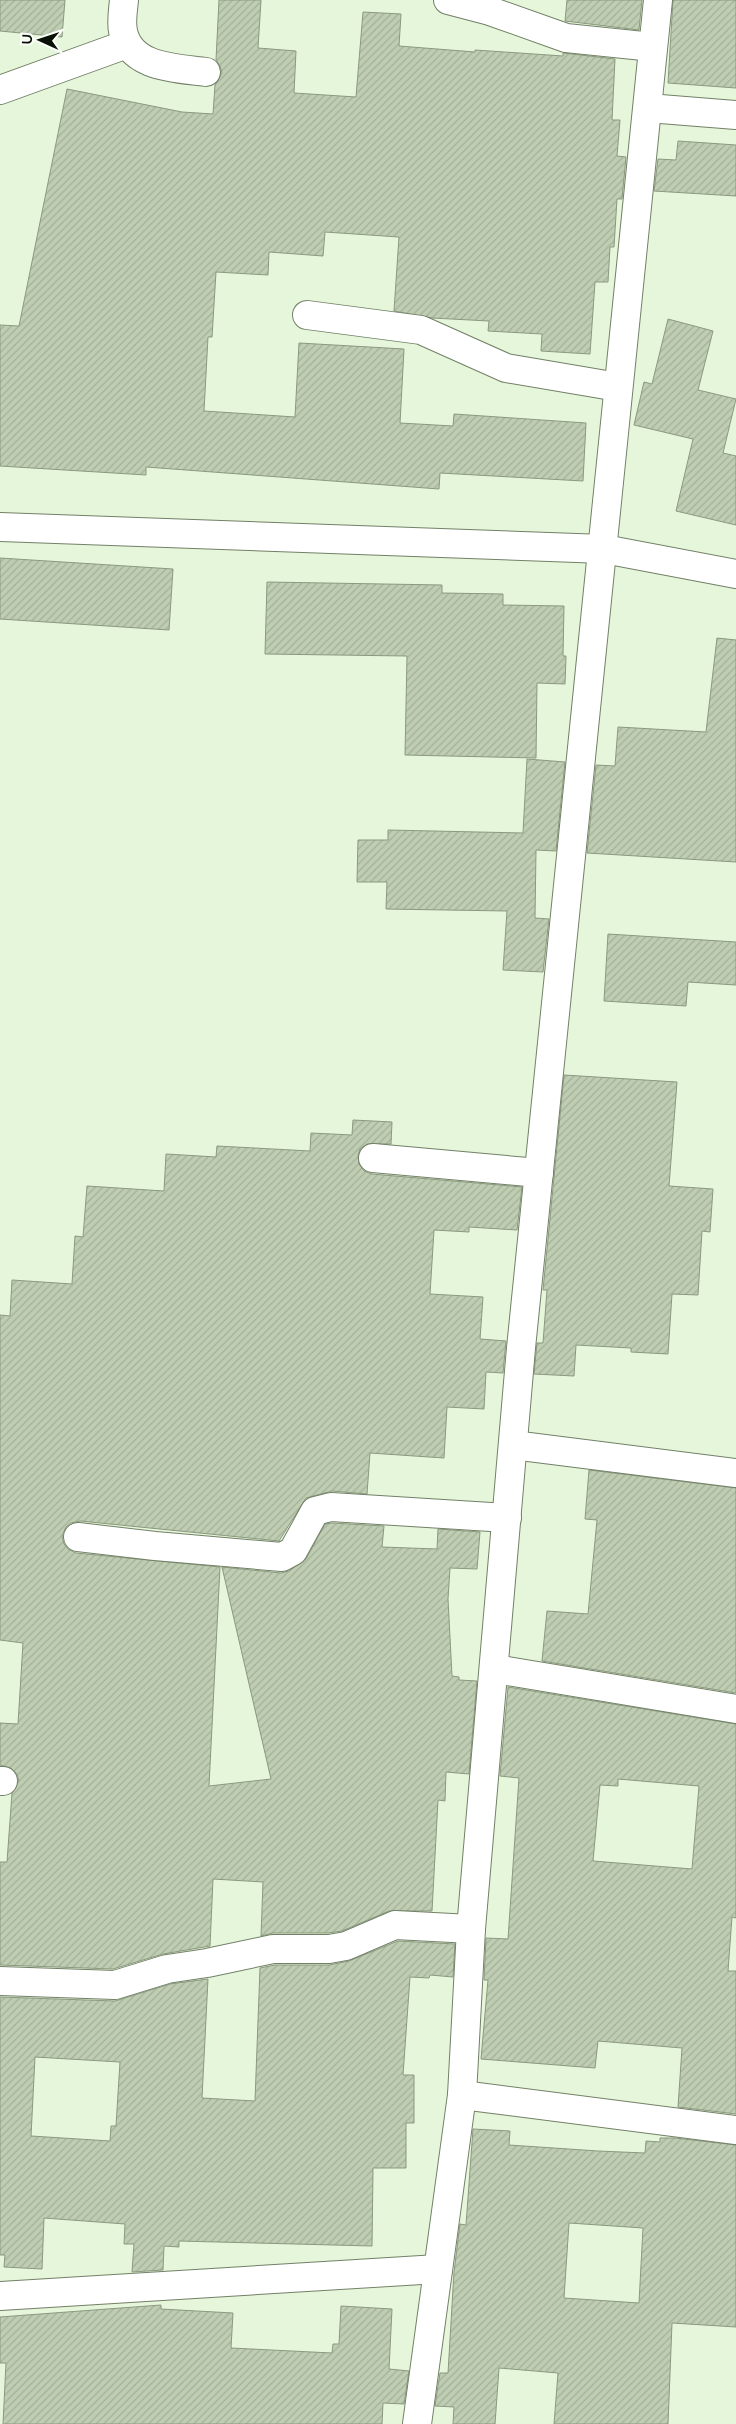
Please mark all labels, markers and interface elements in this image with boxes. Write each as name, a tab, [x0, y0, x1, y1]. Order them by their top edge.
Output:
north arrow	[15, 15, 65, 65]
text: U	[19, 34, 35, 45]

